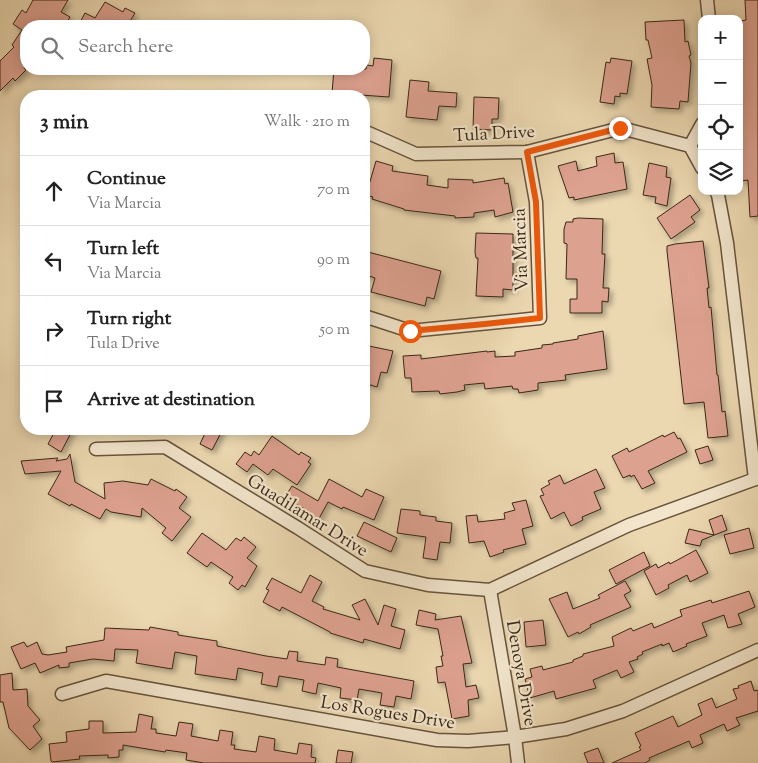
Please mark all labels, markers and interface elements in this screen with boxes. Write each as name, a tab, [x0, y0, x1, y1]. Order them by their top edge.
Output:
map controls	[698, 15, 743, 195]
button: +	[698, 15, 743, 60]
search box	[20, 20, 370, 75]
icon: search	[38, 34, 66, 62]
text: Search here	[78, 34, 173, 61]
button: −	[698, 60, 743, 105]
button: locate	[698, 105, 743, 150]
text: 3 min	[40, 108, 89, 138]
text: Walk · 210 m	[264, 111, 350, 134]
route end	[609, 117, 632, 140]
street label: Tula Drive	[453, 120, 536, 150]
button: layers	[698, 150, 743, 195]
text: Continue	[87, 166, 166, 193]
icon: ahead	[40, 177, 68, 205]
text: 70 m	[317, 179, 350, 202]
text: Via Marcia	[87, 193, 161, 216]
street label: Via Marcia	[508, 208, 536, 292]
text: Turn left	[87, 236, 159, 263]
icon: left	[40, 247, 68, 275]
text: 90 m	[317, 249, 350, 272]
text: Via Marcia	[87, 263, 161, 286]
text: Turn right	[87, 306, 171, 333]
icon: right	[40, 317, 68, 345]
text: 50 m	[319, 319, 350, 342]
route start	[399, 320, 422, 343]
text: Tula Drive	[87, 333, 160, 356]
icon: arrive	[40, 387, 68, 415]
text: Arrive at destination	[87, 387, 255, 414]
street label: Guadilamar Drive	[241, 469, 373, 564]
street label: Denoya Drive	[498, 618, 542, 728]
street label: Los Rogues Drive	[319, 691, 457, 737]

